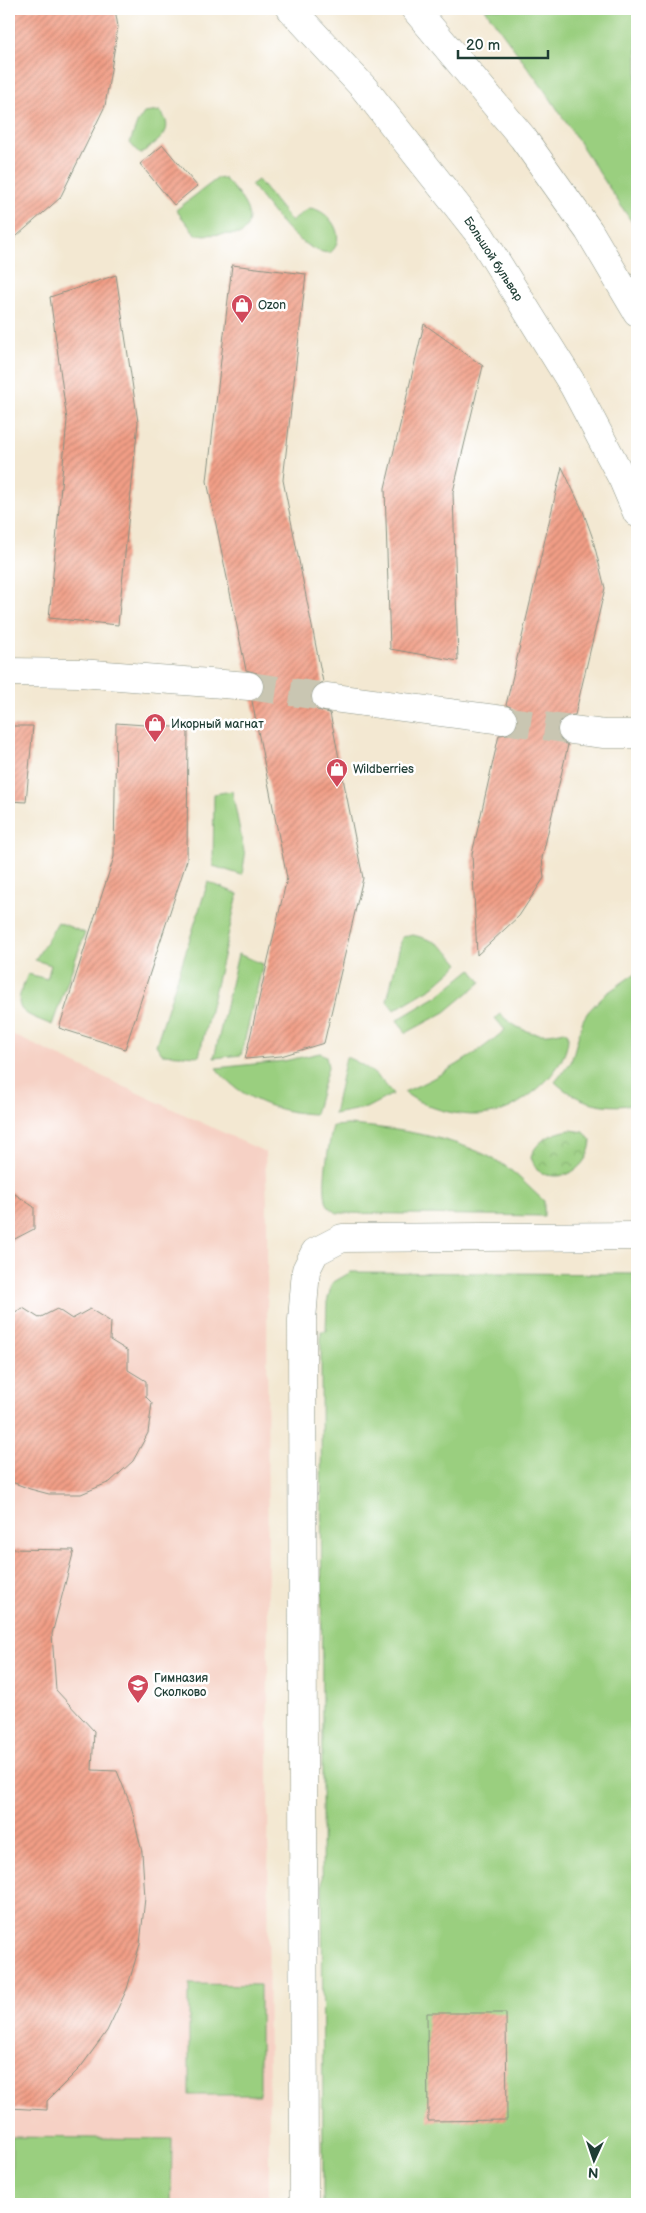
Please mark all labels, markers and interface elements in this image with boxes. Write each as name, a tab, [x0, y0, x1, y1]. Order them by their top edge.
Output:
scale bar	[458, 28, 548, 60]
text: 20 m	[466, 36, 500, 55]
street label: Большой бульвар	[460, 214, 526, 304]
shop icon: Ozon	[230, 293, 254, 324]
place label: Ozon	[258, 298, 286, 313]
shop icon: Икорный магнат	[143, 712, 167, 743]
place label: Икорный магнат	[171, 717, 264, 732]
shop icon: Wildberries	[325, 757, 349, 788]
place label: Wildberries	[353, 762, 414, 777]
place label: Гимназия Сколково	[154, 1671, 209, 1700]
school or university icon: Гимназия Сколково	[126, 1673, 150, 1704]
north arrow	[568, 2136, 618, 2186]
text: N	[588, 2164, 599, 2181]

